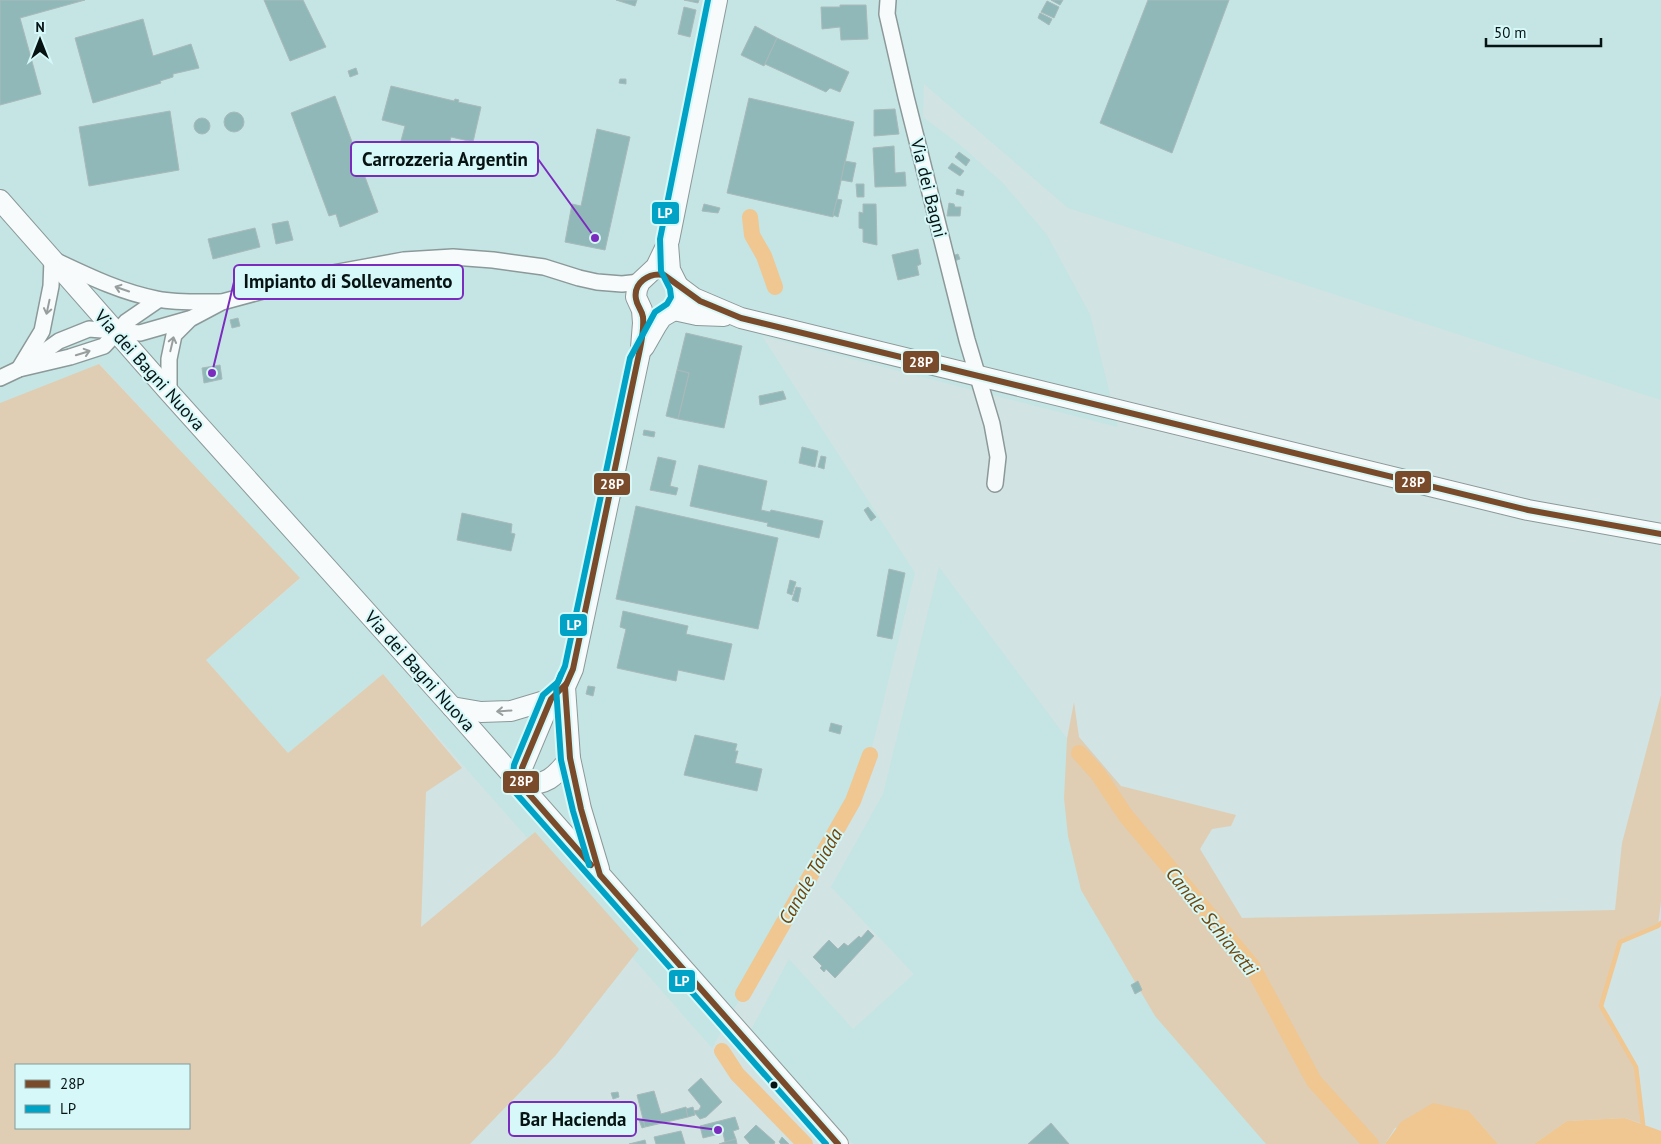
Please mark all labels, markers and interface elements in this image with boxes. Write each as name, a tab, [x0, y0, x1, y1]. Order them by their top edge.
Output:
north arrow	[15, 15, 65, 65]
scale bar	[1486, 15, 1601, 47]
text: N	[35, 18, 45, 36]
text: 50 m	[1494, 23, 1527, 42]
street label: Via dei Bagni	[905, 135, 952, 240]
callout: Carrozzeria Argentin	[351, 142, 538, 176]
text: Carrozzeria Argentin	[362, 147, 528, 171]
line badge: LP	[651, 201, 680, 225]
text: LP	[657, 204, 673, 222]
callout: Impianto di Sollevamento	[234, 265, 463, 299]
text: Impianto di Sollevamento	[244, 269, 452, 293]
one-way arrow	[115, 284, 130, 293]
one-way arrow	[43, 299, 52, 315]
street label: Via dei Bagni Nuova	[89, 304, 210, 435]
one-way arrow	[168, 336, 177, 352]
one-way arrow	[74, 348, 90, 357]
line badge: 28P	[902, 350, 940, 374]
text: 28P	[909, 353, 933, 371]
line badge: 28P	[1394, 470, 1432, 494]
line badge: 28P	[593, 472, 631, 496]
text: 28P	[1401, 473, 1425, 491]
text: 28P	[600, 475, 624, 493]
street label: Via dei Bagni Nuova	[359, 605, 480, 736]
line badge: LP	[559, 613, 588, 637]
text: LP	[566, 616, 582, 634]
one-way arrow	[496, 707, 512, 716]
line badge: 28P	[502, 770, 540, 794]
text: 28P	[509, 772, 533, 790]
water label: Canale Taiada	[773, 823, 847, 928]
water label: Canale Schiavetti	[1161, 862, 1264, 981]
line badge: LP	[668, 969, 696, 993]
text: LP	[674, 972, 690, 990]
legend	[15, 1064, 190, 1129]
text: 28P	[60, 1074, 85, 1093]
unlabelled marker	[769, 1080, 779, 1090]
text: LP	[60, 1099, 76, 1118]
callout: Bar Hacienda	[509, 1102, 636, 1136]
text: Bar Hacienda	[520, 1107, 626, 1131]

